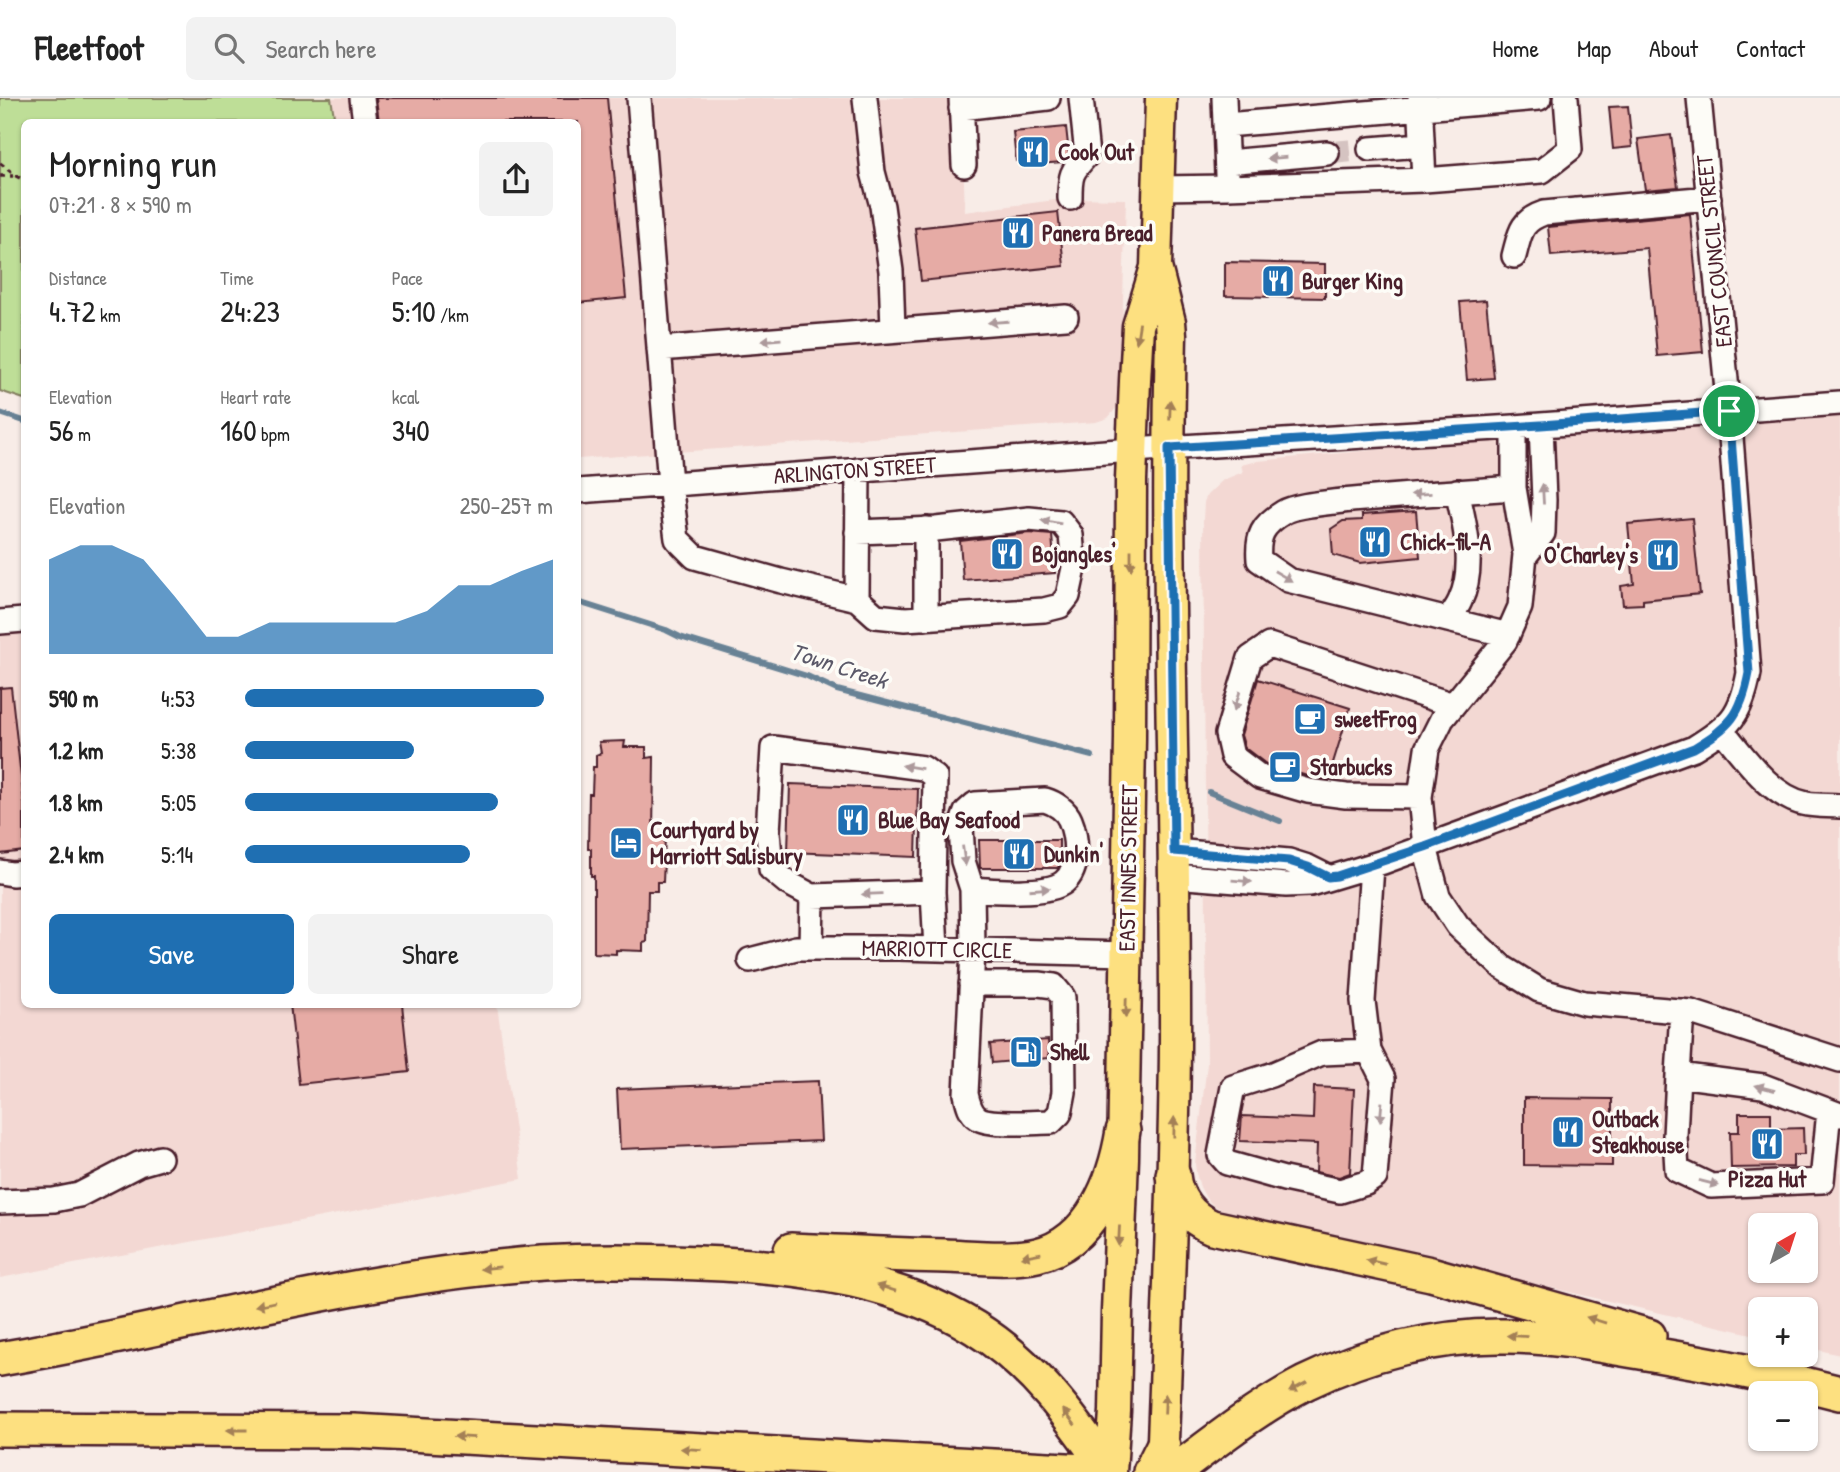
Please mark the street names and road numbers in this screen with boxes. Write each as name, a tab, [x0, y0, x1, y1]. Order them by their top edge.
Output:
street label: EAST COUNCIL STREET	[1688, 153, 1739, 349]
street label: ARLINGTON STREET	[773, 448, 938, 491]
street label: EAST INNES STREET	[1111, 784, 1144, 952]
street label: MARRIOTT CIRCLE	[861, 932, 1013, 965]

